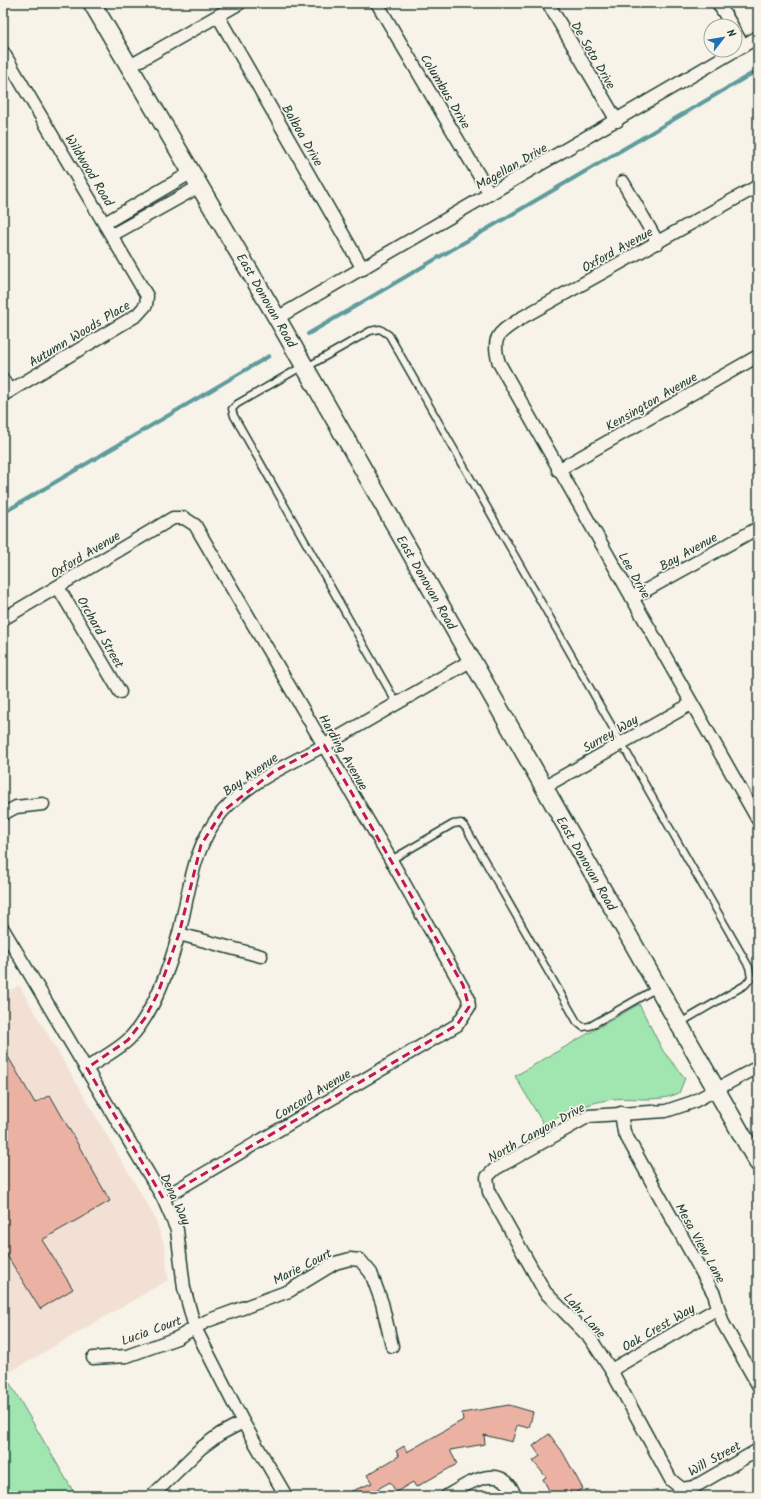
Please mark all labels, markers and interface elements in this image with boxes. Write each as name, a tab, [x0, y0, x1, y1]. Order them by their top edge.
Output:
street label: De Soto Drive	[565, 18, 621, 94]
north arrow	[703, 18, 743, 58]
text: N	[721, 26, 740, 41]
street label: Columbus Drive	[414, 50, 476, 133]
street label: Balboa Drive	[275, 101, 328, 171]
street label: Wildwood Road	[59, 131, 119, 211]
street label: Magellan Drive	[472, 138, 552, 196]
street label: Oxford Avenue	[578, 222, 657, 279]
street label: East Donovan Road	[230, 249, 302, 352]
street label: Autumn Woods Place	[25, 296, 135, 373]
street label: Kensington Avenue	[602, 367, 702, 437]
street label: Oxford Avenue	[47, 526, 125, 585]
street label: Bay Avenue	[656, 528, 722, 577]
street label: East Donovan Road	[390, 531, 462, 634]
street label: Lee Drive	[612, 548, 656, 603]
street label: Orchard Street	[71, 593, 129, 674]
street label: Surrey Way	[579, 709, 643, 759]
street label: Harding Avenue	[312, 711, 373, 795]
street label: Bay Avenue	[219, 748, 283, 802]
street label: East Donovan Road	[550, 812, 622, 915]
street label: Concord Avenue	[270, 1064, 355, 1127]
street label: North Canyon Drive	[484, 1098, 589, 1169]
street label: Dena Way	[154, 1170, 196, 1230]
street label: Mesa View Lane	[669, 1200, 730, 1288]
street label: Marie Court	[269, 1243, 337, 1291]
street label: Lahr Lane	[557, 1288, 610, 1344]
street label: Oak Crest Way	[618, 1298, 700, 1358]
street label: Lucia Court	[118, 1310, 186, 1352]
street label: Will Street	[684, 1436, 746, 1483]

